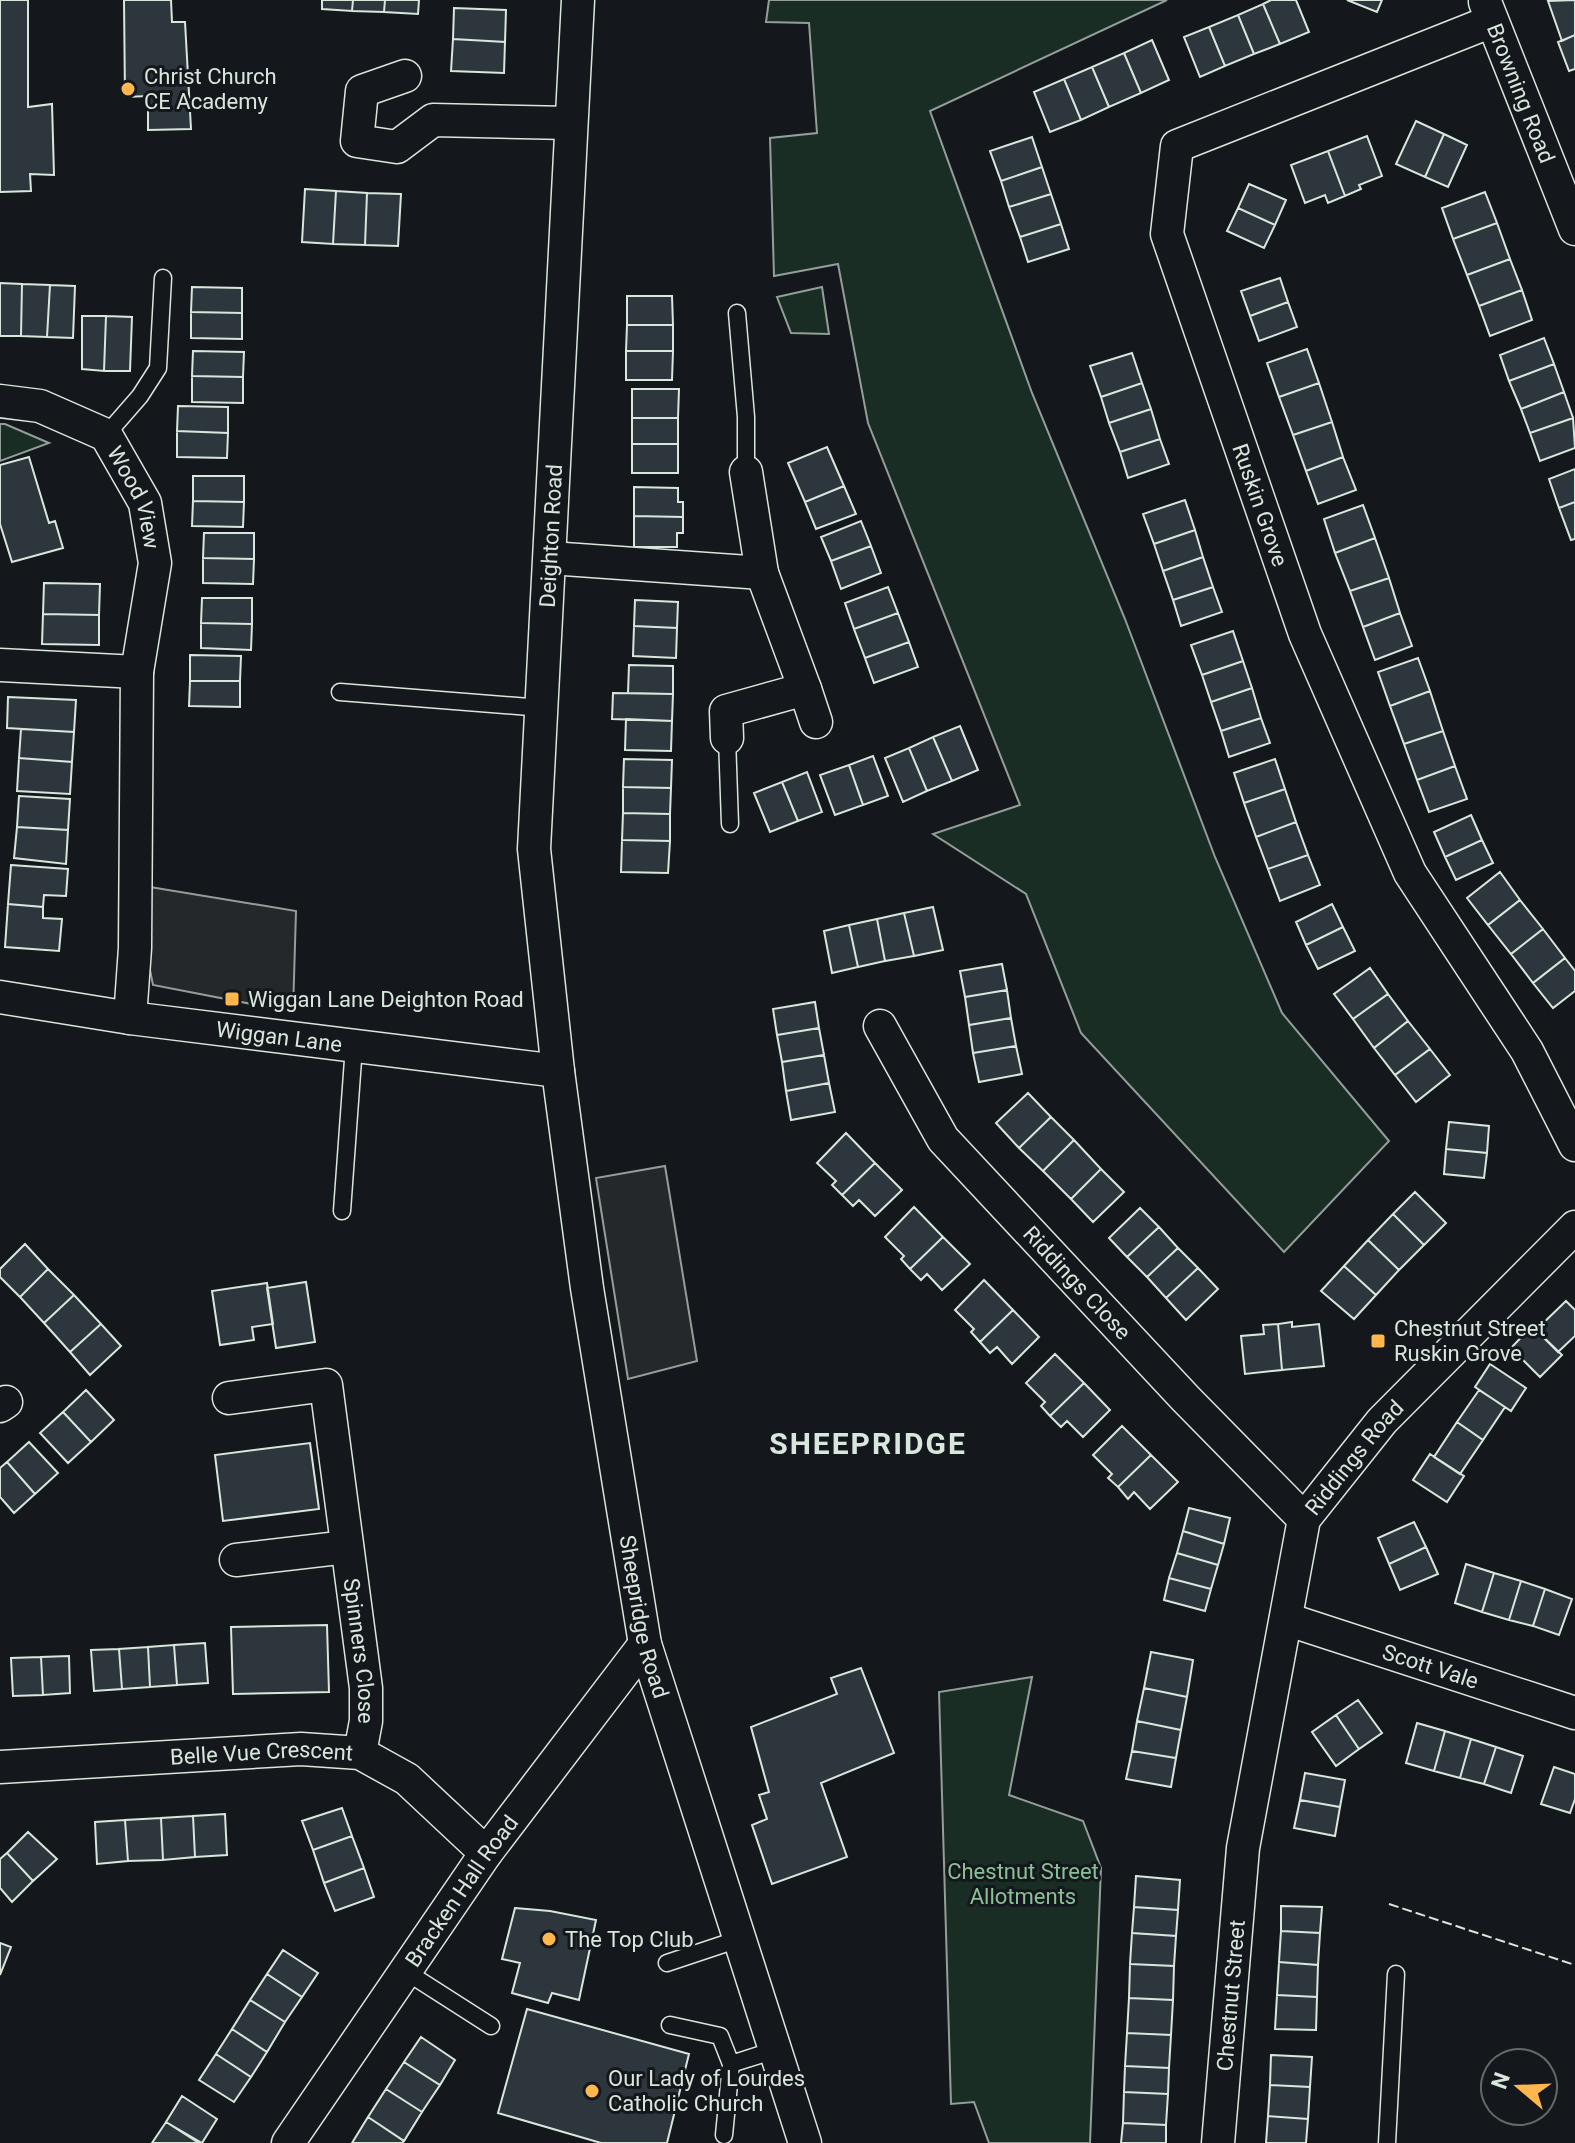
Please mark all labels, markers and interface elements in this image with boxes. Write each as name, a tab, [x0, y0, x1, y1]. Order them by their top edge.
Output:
street label: Browning Road	[1482, 20, 1560, 167]
place label: Christ Church CE Academy	[144, 64, 277, 114]
marker: Christ Church CE Academy	[119, 80, 137, 98]
street label: Ruskin Grove	[1228, 440, 1293, 569]
street label: Wood View	[102, 442, 165, 551]
street label: Deighton Road	[535, 464, 567, 608]
place label: Wiggan Lane Deighton Road	[248, 987, 524, 1012]
marker: Wiggan Lane Deighton Road	[223, 990, 241, 1008]
street label: Wiggan Lane	[215, 1016, 344, 1057]
street label: Riddings Close	[1018, 1221, 1136, 1344]
place label: Chestnut Street Ruskin Grove	[1394, 1316, 1546, 1366]
marker: Chestnut Street Ruskin Grove	[1369, 1332, 1387, 1350]
street label: Riddings Road	[1300, 1395, 1408, 1520]
district label: SHEEPRIDGE	[769, 1426, 967, 1461]
street label: Sheepridge Road	[615, 1533, 674, 1701]
street label: Spinners Close	[339, 1577, 379, 1724]
street label: Scott Vale	[1379, 1639, 1482, 1693]
street label: Belle Vue Crescent	[169, 1736, 354, 1769]
street label: Bracken Hall Road	[400, 1810, 523, 1971]
park label: Chestnut Street Allotments	[947, 1859, 1099, 1909]
street label: Chestnut Street	[1212, 1919, 1249, 2072]
place label: The Top Club	[565, 1927, 694, 1952]
marker: The Top Club	[540, 1930, 558, 1948]
north arrow	[1479, 2047, 1559, 2127]
place label: Our Lady of Lourdes Catholic Church	[608, 2066, 805, 2116]
text: N	[1486, 2069, 1515, 2092]
marker: Our Lady of Lourdes Catholic Church	[583, 2082, 601, 2100]

